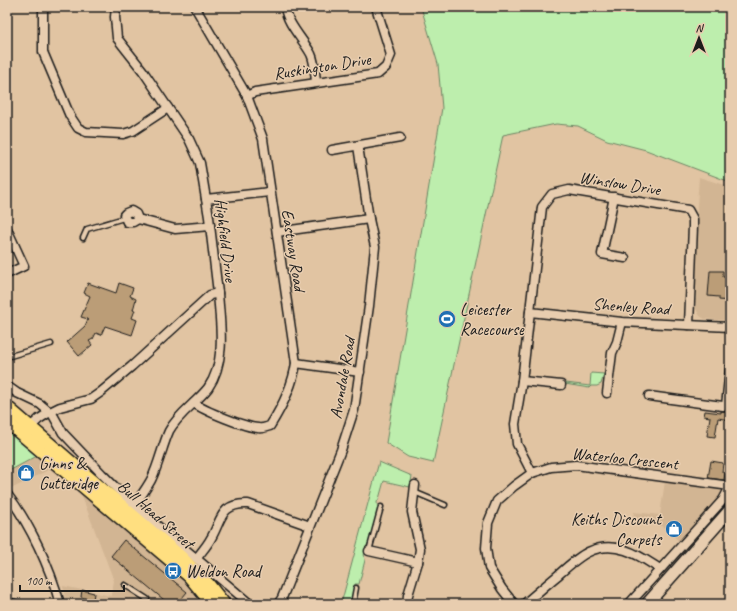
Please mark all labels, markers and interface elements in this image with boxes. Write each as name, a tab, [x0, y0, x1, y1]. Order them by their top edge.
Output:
north arrow	[679, 18, 719, 58]
text: N	[696, 21, 705, 35]
street label: Ruskington Drive	[272, 48, 373, 85]
street label: Winslow Drive	[578, 167, 663, 200]
street label: Highfield Drive	[210, 197, 241, 284]
street label: Eastway Road	[277, 208, 311, 296]
street label: Shenley Road	[592, 293, 673, 320]
place label: Leicester Racecourse	[460, 299, 525, 340]
sports icon: Leicester Racecourse	[437, 309, 457, 329]
street label: Avondale Road	[325, 333, 361, 420]
street label: Waterloo Crescent	[571, 442, 681, 475]
place label: Ginns & Gutteridge	[39, 453, 99, 494]
shop icon: Ginns & Gutteridge	[16, 463, 36, 483]
street label: Bull Head Street	[113, 475, 200, 555]
place label: Keiths Discount Carpets	[571, 509, 663, 550]
shop icon: Keiths Discount Carpets	[664, 519, 684, 539]
bus stop icon: Weldon Road	[163, 561, 183, 581]
place label: Weldon Road	[186, 561, 263, 582]
scale bar	[20, 567, 124, 593]
text: 100 m	[26, 573, 53, 589]

